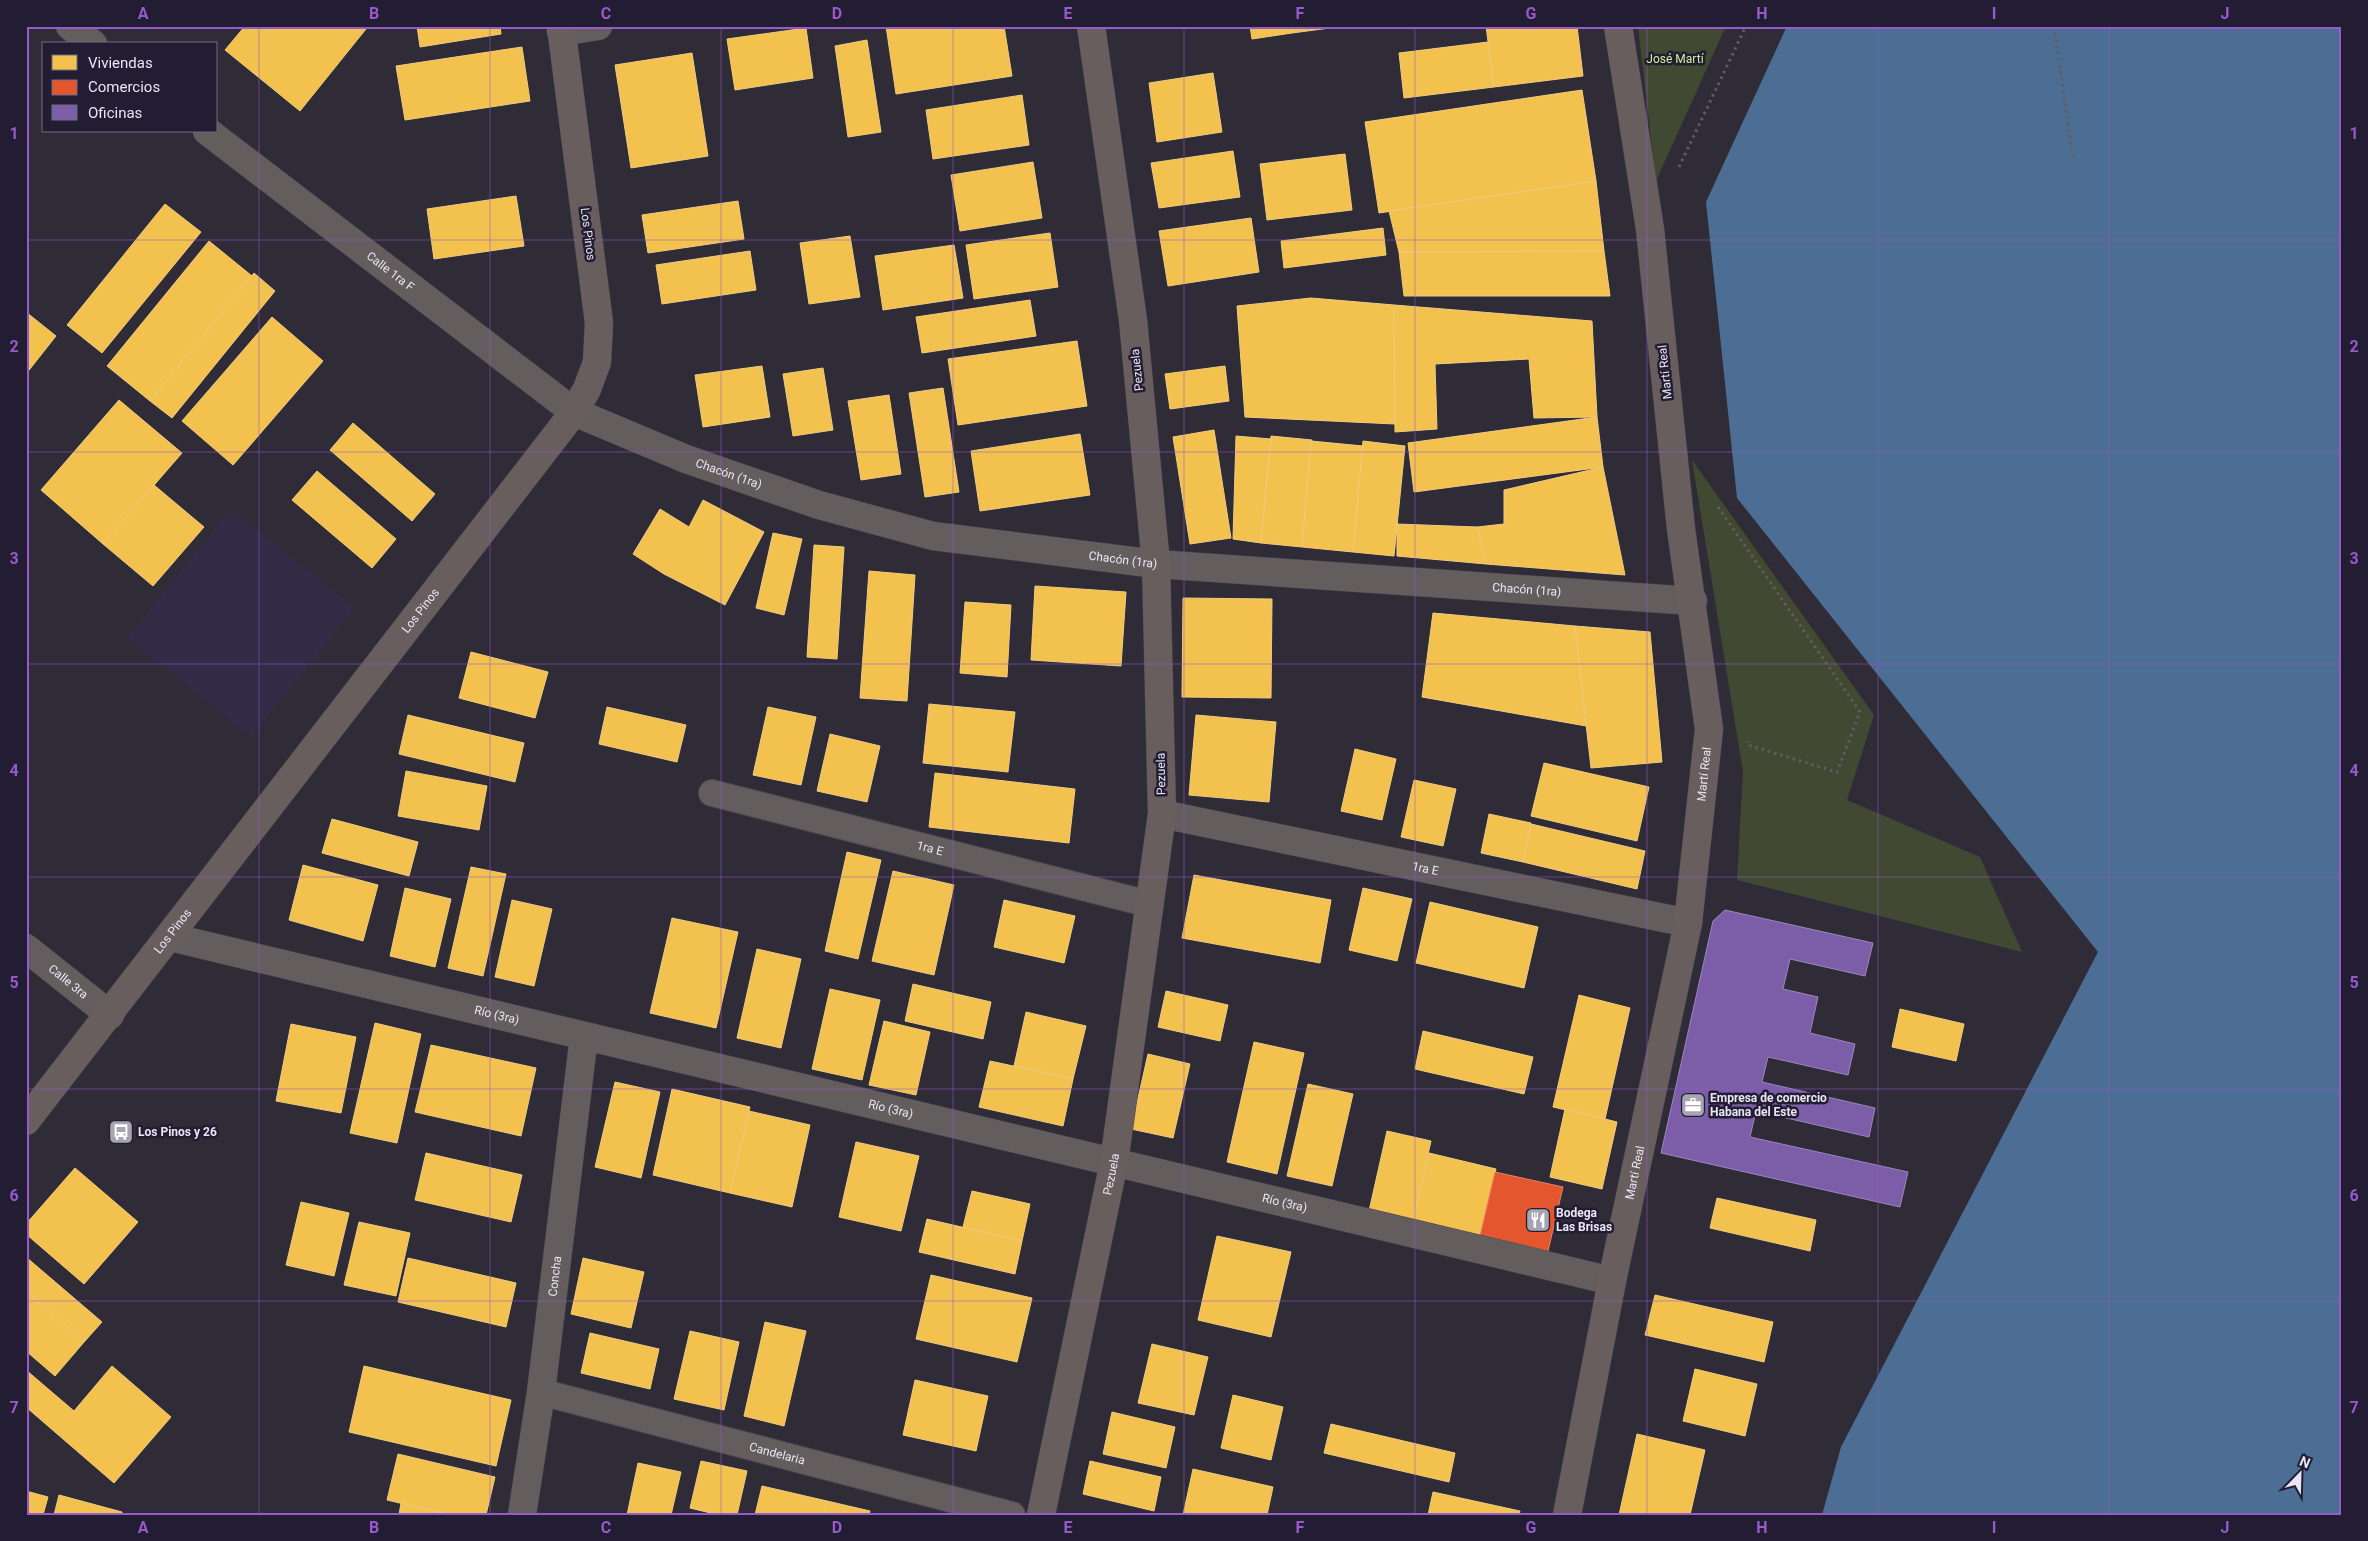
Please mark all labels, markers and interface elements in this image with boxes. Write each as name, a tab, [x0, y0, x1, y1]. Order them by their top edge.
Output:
text: A	[138, 4, 149, 23]
text: B	[369, 4, 379, 23]
text: C	[601, 4, 611, 23]
text: D	[832, 4, 842, 23]
text: E	[1064, 4, 1073, 23]
text: F	[1296, 4, 1305, 23]
text: G	[1526, 4, 1537, 23]
text: H	[1756, 4, 1768, 23]
text: I	[1992, 4, 1996, 23]
text: J	[2221, 4, 2229, 23]
legend	[42, 42, 218, 132]
park label: José Martí	[1646, 52, 1705, 66]
text: Viviendas	[88, 54, 153, 72]
text: Comercios	[88, 78, 160, 96]
text: Oficinas	[88, 104, 142, 122]
text: 1	[9, 124, 19, 143]
text: 1	[2349, 124, 2359, 143]
street label: Los Pinos	[578, 207, 598, 261]
street label: Calle 1ra F	[364, 249, 417, 294]
text: 2	[9, 337, 19, 356]
text: 2	[2349, 337, 2359, 356]
street label: Martí Real	[1655, 344, 1675, 400]
street label: Pezuela	[1128, 348, 1146, 392]
street label: Chacón (1ra)	[694, 456, 764, 492]
text: 3	[9, 549, 19, 568]
street label: Chacón (1ra)	[1088, 549, 1158, 571]
text: 3	[2349, 549, 2359, 568]
street label: Chacón (1ra)	[1492, 580, 1562, 599]
street label: Los Pinos	[399, 586, 442, 636]
street label: Martí Real	[1694, 746, 1714, 802]
street label: Pezuela	[1154, 753, 1168, 795]
text: 4	[9, 761, 19, 780]
text: 4	[2349, 761, 2359, 780]
street label: 1ra E	[915, 838, 945, 859]
street label: 1ra E	[1411, 859, 1440, 878]
street label: Los Pinos	[151, 906, 194, 956]
street label: Calle 3ra	[46, 962, 91, 1002]
text: 5	[9, 973, 19, 992]
text: 5	[2349, 973, 2359, 992]
street label: Río (3ra)	[473, 1003, 521, 1027]
place label: Empresa de comercio Habana del Este	[1710, 1091, 1827, 1119]
office icon: Empresa de comercio Habana del Este	[1680, 1092, 1706, 1118]
street label: Río (3ra)	[867, 1097, 915, 1121]
bus stop icon: Los Pinos y 26	[108, 1119, 134, 1145]
place label: Los Pinos y 26	[138, 1125, 217, 1139]
street label: Martí Real	[1622, 1145, 1647, 1201]
street label: Pezuela	[1100, 1152, 1122, 1196]
text: 6	[9, 1186, 19, 1205]
text: 6	[2349, 1186, 2359, 1205]
street label: Río (3ra)	[1261, 1191, 1309, 1215]
place label: Bodega Las Brisas	[1556, 1206, 1612, 1234]
restaurant icon: Bodega Las Brisas	[1525, 1207, 1551, 1233]
street label: Concha	[546, 1255, 564, 1297]
text: 7	[9, 1398, 19, 1417]
text: 7	[2349, 1398, 2359, 1417]
street label: Candelaria	[748, 1440, 806, 1468]
north arrow	[2276, 1448, 2326, 1498]
text: N	[2297, 1453, 2313, 1471]
text: A	[138, 1518, 149, 1537]
text: B	[369, 1518, 379, 1537]
text: C	[601, 1518, 611, 1537]
text: D	[832, 1518, 842, 1537]
text: E	[1064, 1518, 1073, 1537]
text: F	[1296, 1518, 1305, 1537]
text: G	[1526, 1518, 1537, 1537]
text: H	[1756, 1518, 1768, 1537]
text: I	[1992, 1518, 1996, 1537]
text: J	[2221, 1518, 2229, 1537]

